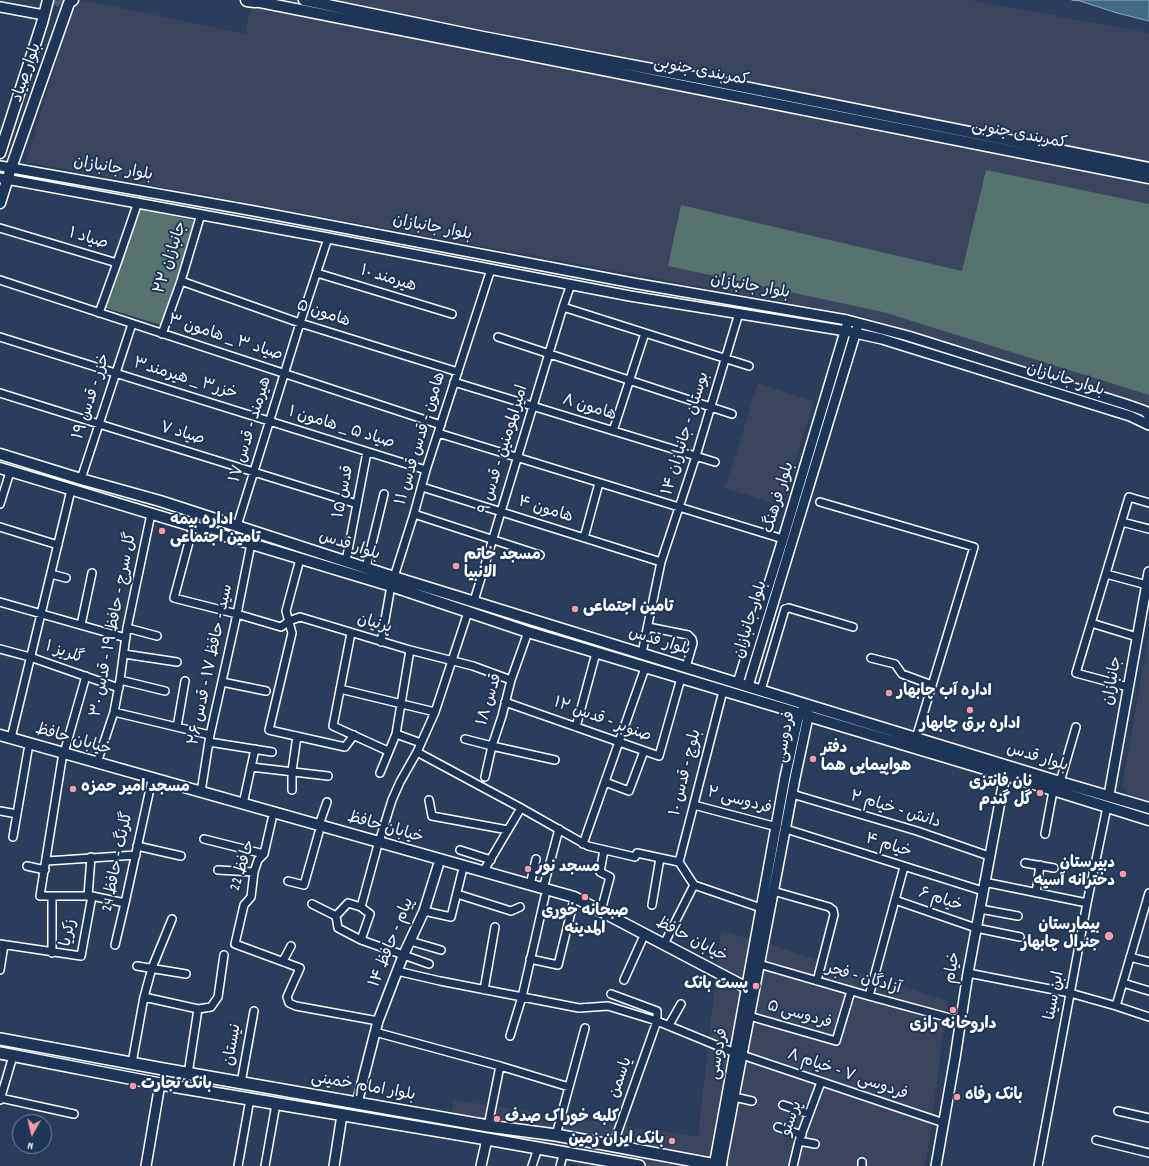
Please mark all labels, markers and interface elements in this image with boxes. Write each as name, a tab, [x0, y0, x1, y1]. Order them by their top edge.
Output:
street label: بلوار صیاد	[9, 41, 47, 105]
street label: کمربندی جنوبی	[652, 54, 750, 92]
street label: کمربندی جنوبی	[970, 117, 1068, 155]
street label: بلوار جانبازان	[72, 154, 154, 186]
street label: بلوار جانبازان	[391, 212, 473, 246]
street label: جانبازان ۲۲	[151, 219, 193, 297]
street label: صیاد ۱	[66, 225, 110, 255]
street label: هیرمند ۱۰	[358, 262, 418, 298]
street label: بلوار جانبازان	[709, 272, 791, 304]
street label: هامون ۵	[294, 297, 352, 333]
street label: صیاد ۳ _ هامون ۳	[165, 311, 285, 367]
street label: خزر - قدس ۱۹	[70, 352, 116, 442]
street label: خزر۳ _ هیرمند۳	[131, 355, 239, 405]
street label: بلوار جانبازان	[1024, 360, 1106, 402]
street label: هامون - قدس قدس ۱۱	[393, 370, 451, 508]
street label: بوستان - جانبازان ۱۴	[659, 370, 715, 498]
street label: هیرمند - قدس ۱۷	[227, 375, 277, 485]
street label: امیرالمومنین - قدس ۹	[476, 383, 534, 517]
street label: هامون ۸	[560, 392, 618, 426]
street label: صیاد ۵ _ هامون ۱	[286, 404, 396, 454]
street label: صیاد ۷	[157, 419, 207, 451]
street label: بلوار فرهنگ	[760, 460, 800, 536]
street label: قدس ۱۵	[330, 464, 360, 520]
street label: هامون ۴	[515, 494, 575, 528]
place label: اداره بیمه تامین اجتماعی	[170, 512, 260, 550]
marker: اداره بیمه تامین اجتماعی	[157, 526, 167, 536]
street label: بلوار قدس	[316, 528, 382, 566]
street label: گل سرج - حافظ ۱۹ - قدس ۳۰	[88, 531, 142, 719]
place label: مسجد خاتم الانبیا	[464, 547, 541, 585]
marker: مسجد خاتم الانبیا	[451, 561, 461, 571]
street label: بلوار جانبازان	[731, 579, 773, 661]
street label: سید - حافظ ۱۷ - قدس ۲۶	[186, 583, 238, 747]
place label: تامین اجتماعی	[583, 599, 673, 619]
marker: تامین اجتماعی	[570, 604, 580, 614]
street label: پرنیان	[354, 611, 394, 639]
street label: بلوار قدس	[626, 625, 692, 661]
street label: گلریز ۱	[42, 638, 86, 670]
street label: جانبازان	[1100, 655, 1128, 707]
street label: قدس ۱۸	[474, 672, 508, 728]
place label: اداره آب چابهار	[897, 683, 992, 703]
marker: اداره آب چابهار	[884, 688, 894, 698]
street label: صنوبر - قدس ۱۲	[550, 694, 654, 748]
marker: اداره برق چابهار	[965, 705, 975, 715]
street label: فردوسی	[773, 710, 801, 764]
place label: اداره برق چابهار	[920, 716, 1020, 736]
street label: خیابان حافظ	[33, 721, 113, 761]
street label: بلوچ - قدس ۱۰	[667, 728, 707, 818]
place label: دفتر هواپیمایی هما	[821, 740, 911, 778]
street label: بلوار قدس	[1004, 741, 1070, 777]
marker: دفتر هواپیمایی هما	[808, 754, 818, 764]
place label: نان فانتزی گل گندم	[969, 774, 1032, 812]
place label: مسجد امیر حمزه	[81, 779, 190, 799]
marker: مسجد امیر حمزه	[68, 784, 78, 794]
street label: فردوسی ۲	[704, 784, 774, 820]
street label: دانش - خیام ۲	[847, 788, 943, 834]
marker: نان فانتزی گل گندم	[1035, 788, 1045, 798]
street label: خیابان حافظ	[345, 809, 425, 849]
street label: گلرنگ - حافظ 24	[99, 810, 139, 914]
street label: خیام ۴	[862, 831, 914, 863]
street label: حافظ 22	[227, 838, 261, 894]
place label: دبیرستان دخترانه آسیه	[1034, 855, 1115, 893]
place label: مسجد نور	[536, 859, 600, 879]
marker: مسجد نور	[523, 864, 533, 874]
marker: دبیرستان دخترانه آسیه	[1118, 869, 1128, 879]
street label: خیام ۶	[916, 885, 964, 917]
marker: صبحانه خوری المدینه	[580, 892, 590, 902]
street label: پیام - حافظ ۱۴	[366, 895, 420, 991]
place label: صبحانه خوری المدینه	[541, 903, 629, 941]
street label: خیابان حافظ	[652, 914, 730, 968]
place label: بیمارستان جنرال چابهار	[1021, 917, 1100, 955]
street label: زکریا	[58, 918, 82, 948]
marker: بیمارستان جنرال چابهار	[1103, 930, 1115, 942]
street label: خیام	[942, 951, 966, 985]
street label: آزادگان - فجر	[823, 960, 903, 1000]
street label: ابن سینا	[1042, 970, 1070, 1022]
place label: پست بانک	[684, 976, 748, 996]
marker: پست بانک	[751, 981, 761, 991]
street label: فردوسی ۵	[764, 998, 834, 1034]
marker: داروخانه رازی	[948, 1005, 958, 1015]
place label: داروخانه رازی	[910, 1016, 996, 1036]
street label: نیستان	[221, 1023, 247, 1067]
street label: فردوسی	[706, 1027, 734, 1081]
street label: فردوسی ۷ - خیام ۸	[784, 1046, 910, 1106]
street label: یاسمن	[606, 1055, 638, 1101]
street label: بلوار امام خمینی	[309, 1069, 417, 1107]
place label: بانک تجارت	[141, 1076, 212, 1096]
marker: بانک تجارت	[128, 1081, 138, 1091]
place label: بانک رفاه	[965, 1087, 1023, 1107]
marker: بانک رفاه	[952, 1092, 962, 1102]
street label: پرستو	[778, 1099, 808, 1139]
place label: کلبه خوراک صدف	[505, 1109, 619, 1129]
north arrow	[12, 1114, 52, 1154]
marker: کلبه خوراک صدف	[492, 1114, 502, 1124]
place label: بانک ایران زمین	[568, 1131, 664, 1151]
marker: بانک ایران زمین	[667, 1136, 677, 1146]
text: N	[27, 1137, 34, 1153]

